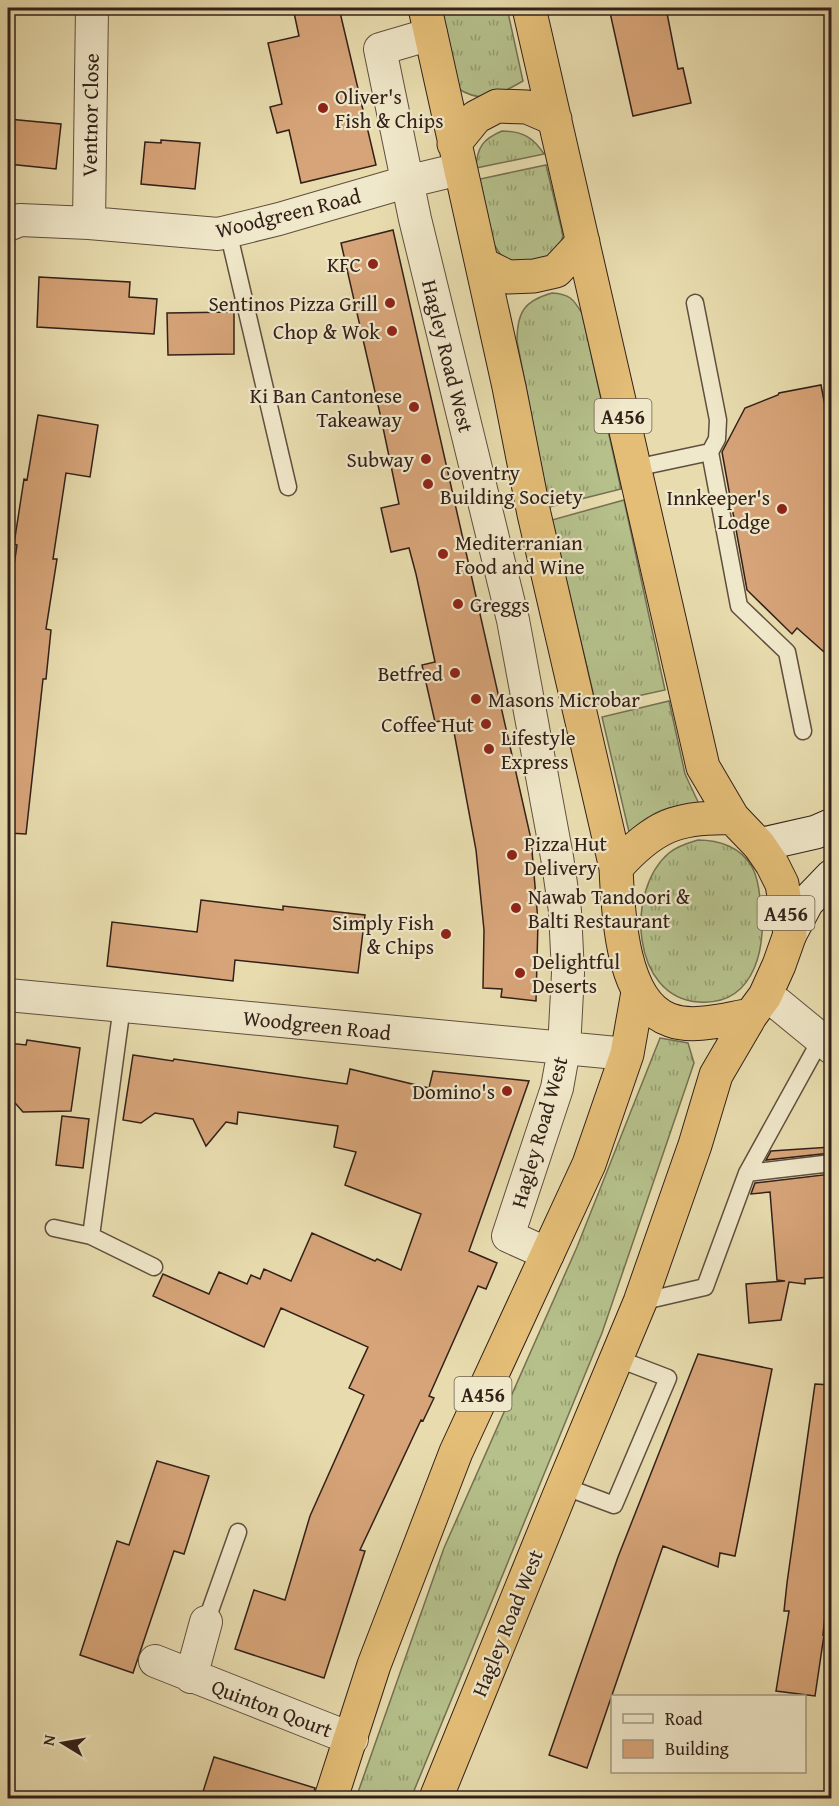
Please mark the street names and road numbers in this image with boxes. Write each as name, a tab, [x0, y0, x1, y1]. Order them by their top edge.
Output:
street label: Ventnor Close	[73, 53, 107, 177]
street label: Woodgreen Road	[212, 180, 365, 246]
street label: Hagley Road West	[414, 276, 482, 436]
road number: A456	[594, 399, 652, 433]
road number: A456	[758, 896, 814, 930]
street label: Woodgreen Road	[242, 1002, 393, 1048]
street label: Hagley Road West	[503, 1052, 576, 1211]
road number: A456	[454, 1377, 512, 1411]
street label: Hagley Road West	[463, 1544, 551, 1701]
street label: Quinton Qourt	[207, 1671, 337, 1745]

